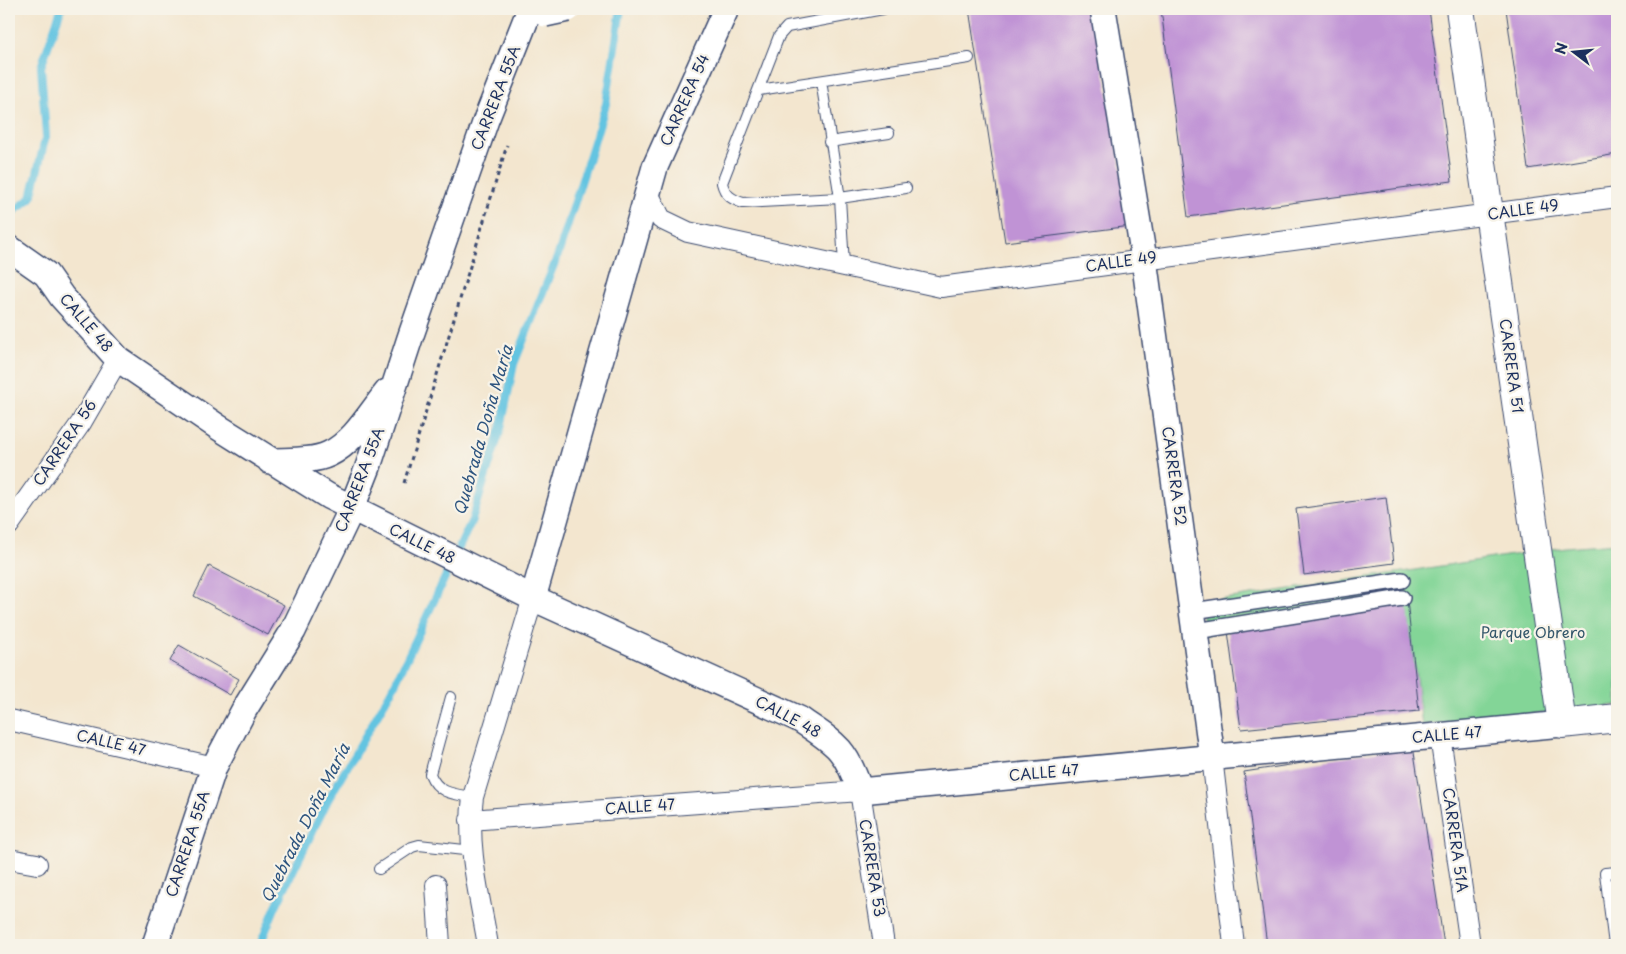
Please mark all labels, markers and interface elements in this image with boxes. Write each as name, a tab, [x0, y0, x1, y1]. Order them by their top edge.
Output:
north arrow	[1548, 28, 1598, 78]
text: N	[1549, 40, 1573, 57]
street label: CARRERA 55A	[464, 42, 525, 153]
street label: CARRERA 54	[653, 50, 714, 149]
street label: CALLE 49	[1486, 192, 1560, 225]
street label: CALLE 49	[1084, 244, 1158, 277]
street label: CALLE 48	[55, 287, 119, 357]
street label: CARRERA 51	[1494, 317, 1531, 415]
water label: Quebrada Doña María	[446, 341, 518, 518]
street label: CARRERA 56	[26, 394, 101, 490]
street label: CARRERA 55A	[328, 424, 389, 535]
street label: CARRERA 52	[1157, 425, 1194, 527]
street label: CALLE 48	[385, 517, 460, 569]
park label: Parque Obrero	[1481, 620, 1585, 643]
street label: CALLE 48	[752, 689, 826, 743]
street label: CALLE 47	[1411, 719, 1483, 748]
street label: CALLE 47	[74, 722, 148, 761]
water label: Quebrada Doña María	[254, 738, 355, 906]
street label: CALLE 47	[1008, 757, 1080, 786]
street label: CARRERA 51A	[1438, 786, 1475, 894]
street label: CARRERA 55A	[159, 787, 215, 900]
street label: CALLE 47	[604, 792, 676, 819]
street label: CARRERA 53	[854, 817, 893, 918]

